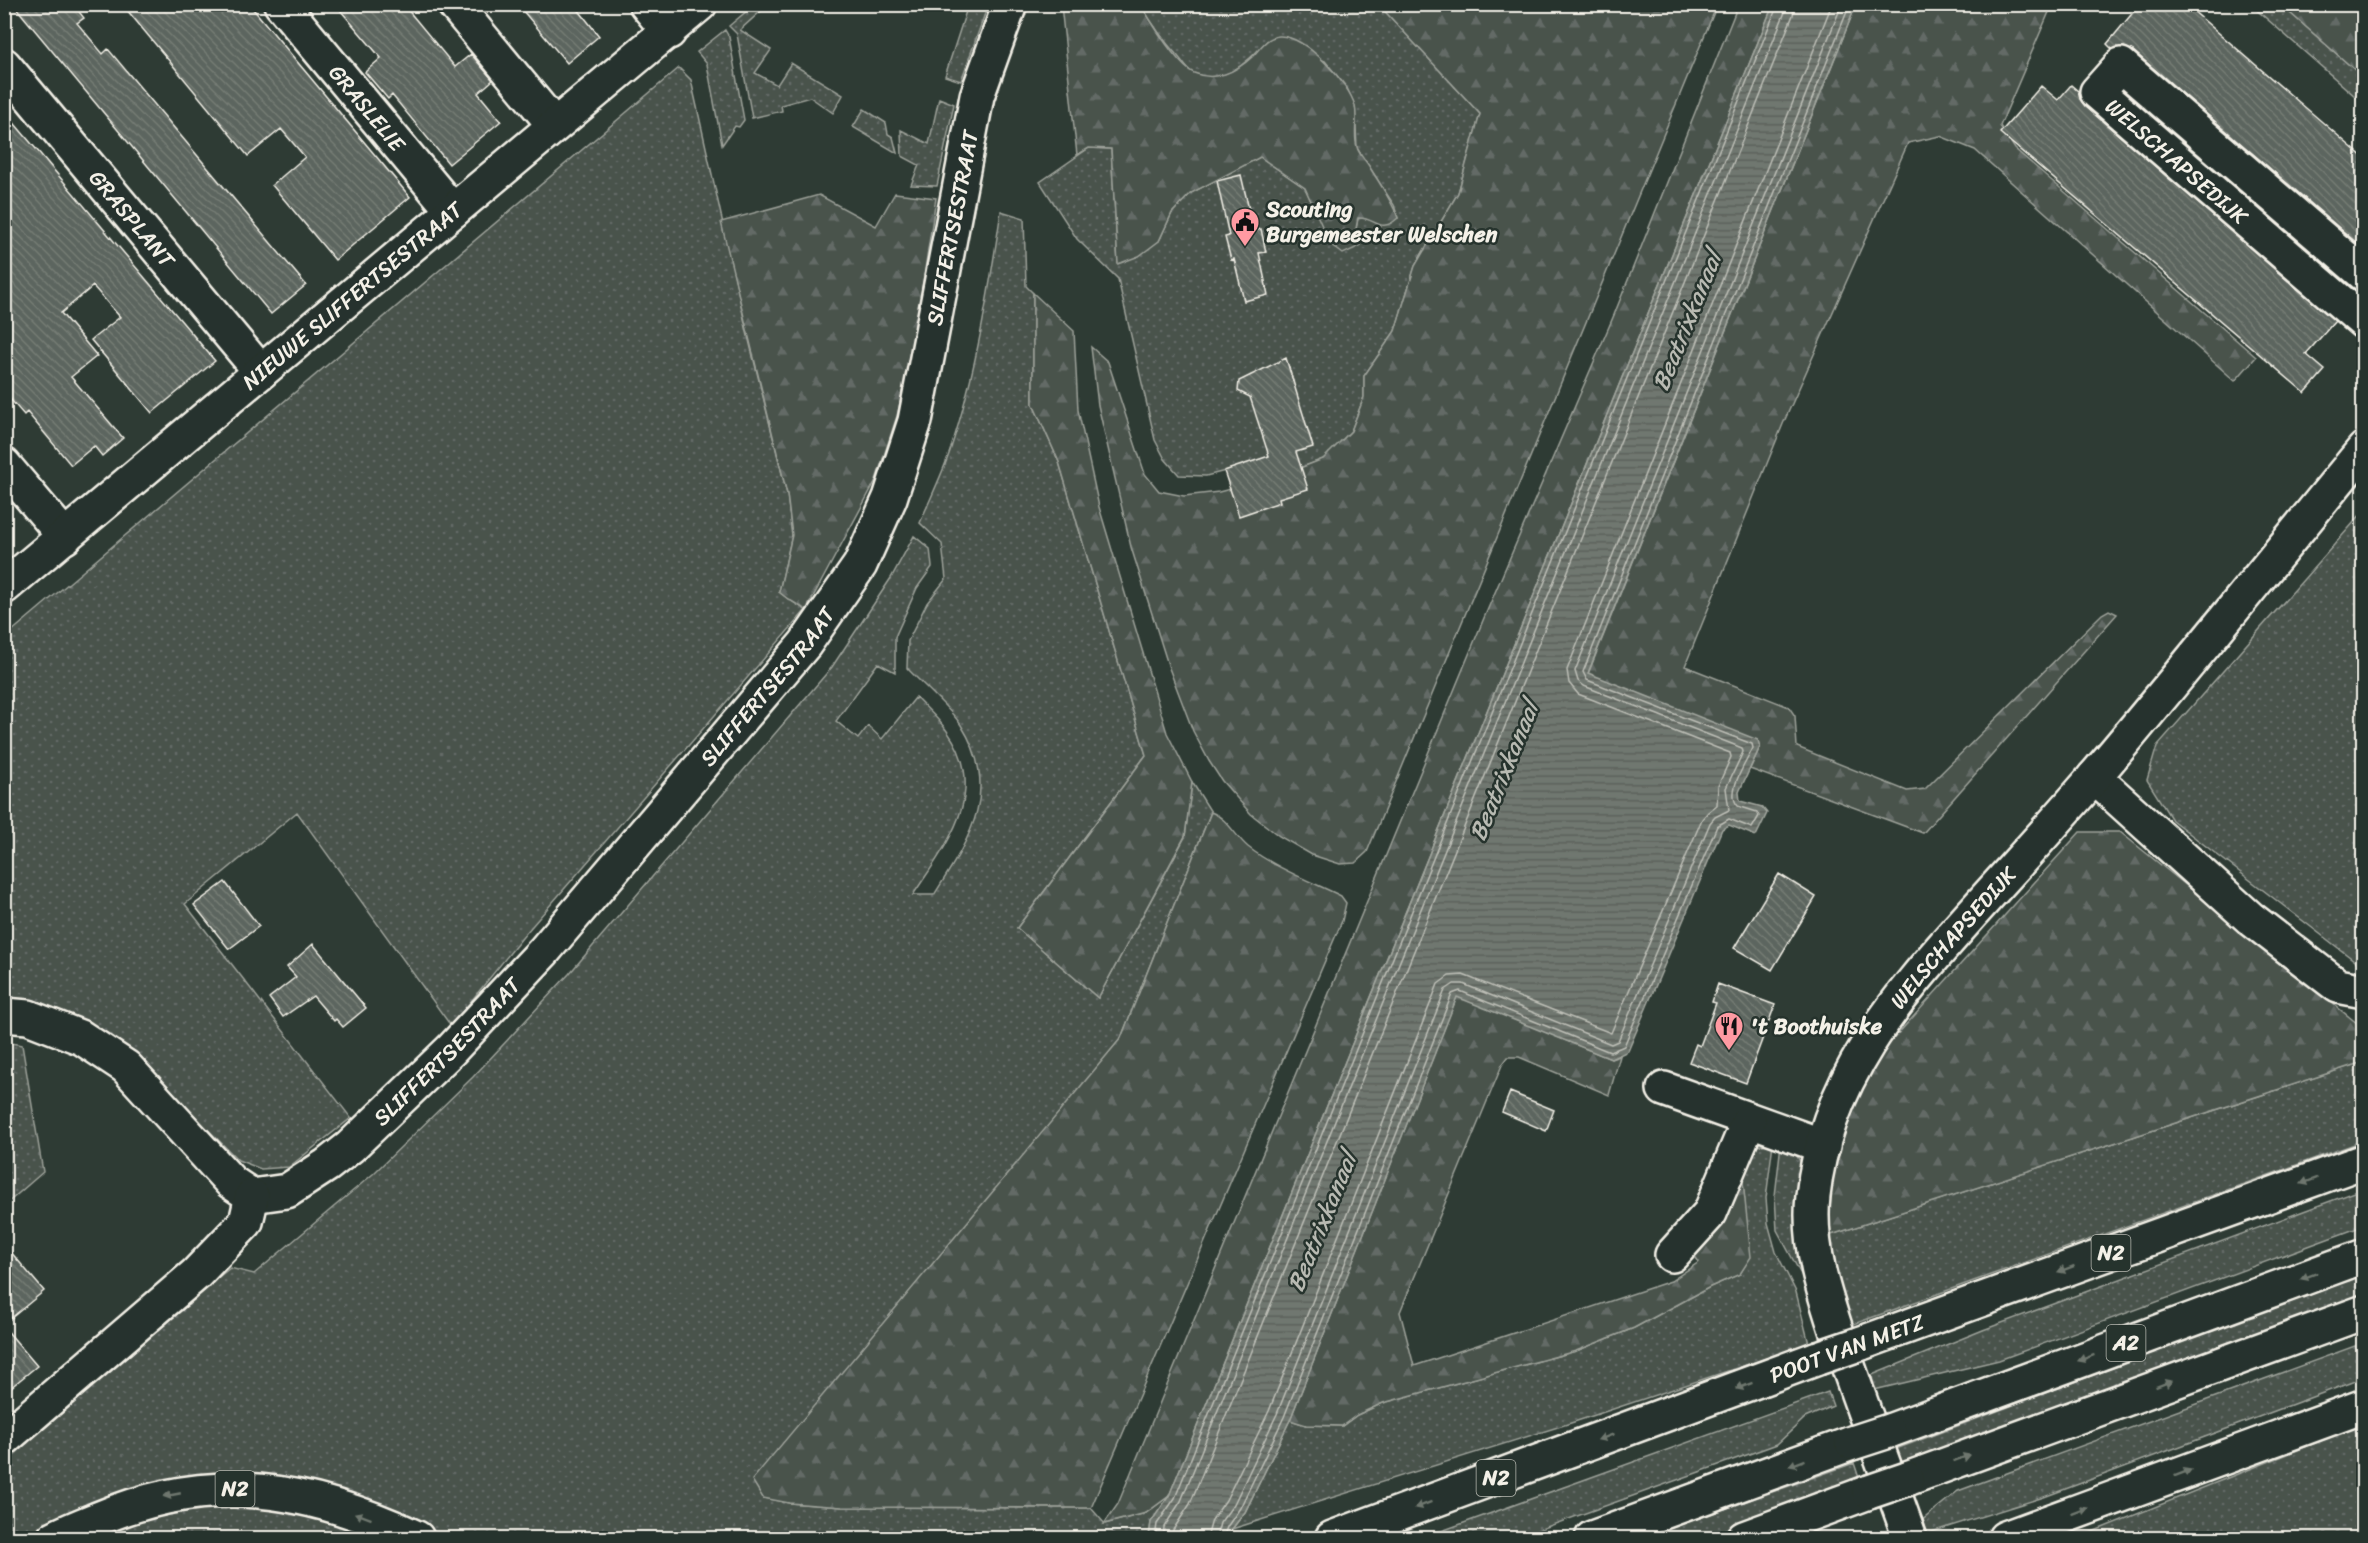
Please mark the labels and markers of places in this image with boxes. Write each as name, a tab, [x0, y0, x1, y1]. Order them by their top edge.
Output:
place label: Scouting Burgemeester Welschen	[1265, 190, 1497, 254]
public building icon: Scouting Burgemeester Welschen	[1229, 206, 1261, 248]
place label: 't Boothuiske	[1750, 1007, 1883, 1046]
restaurant icon: 't Boothuiske	[1713, 1010, 1745, 1052]

